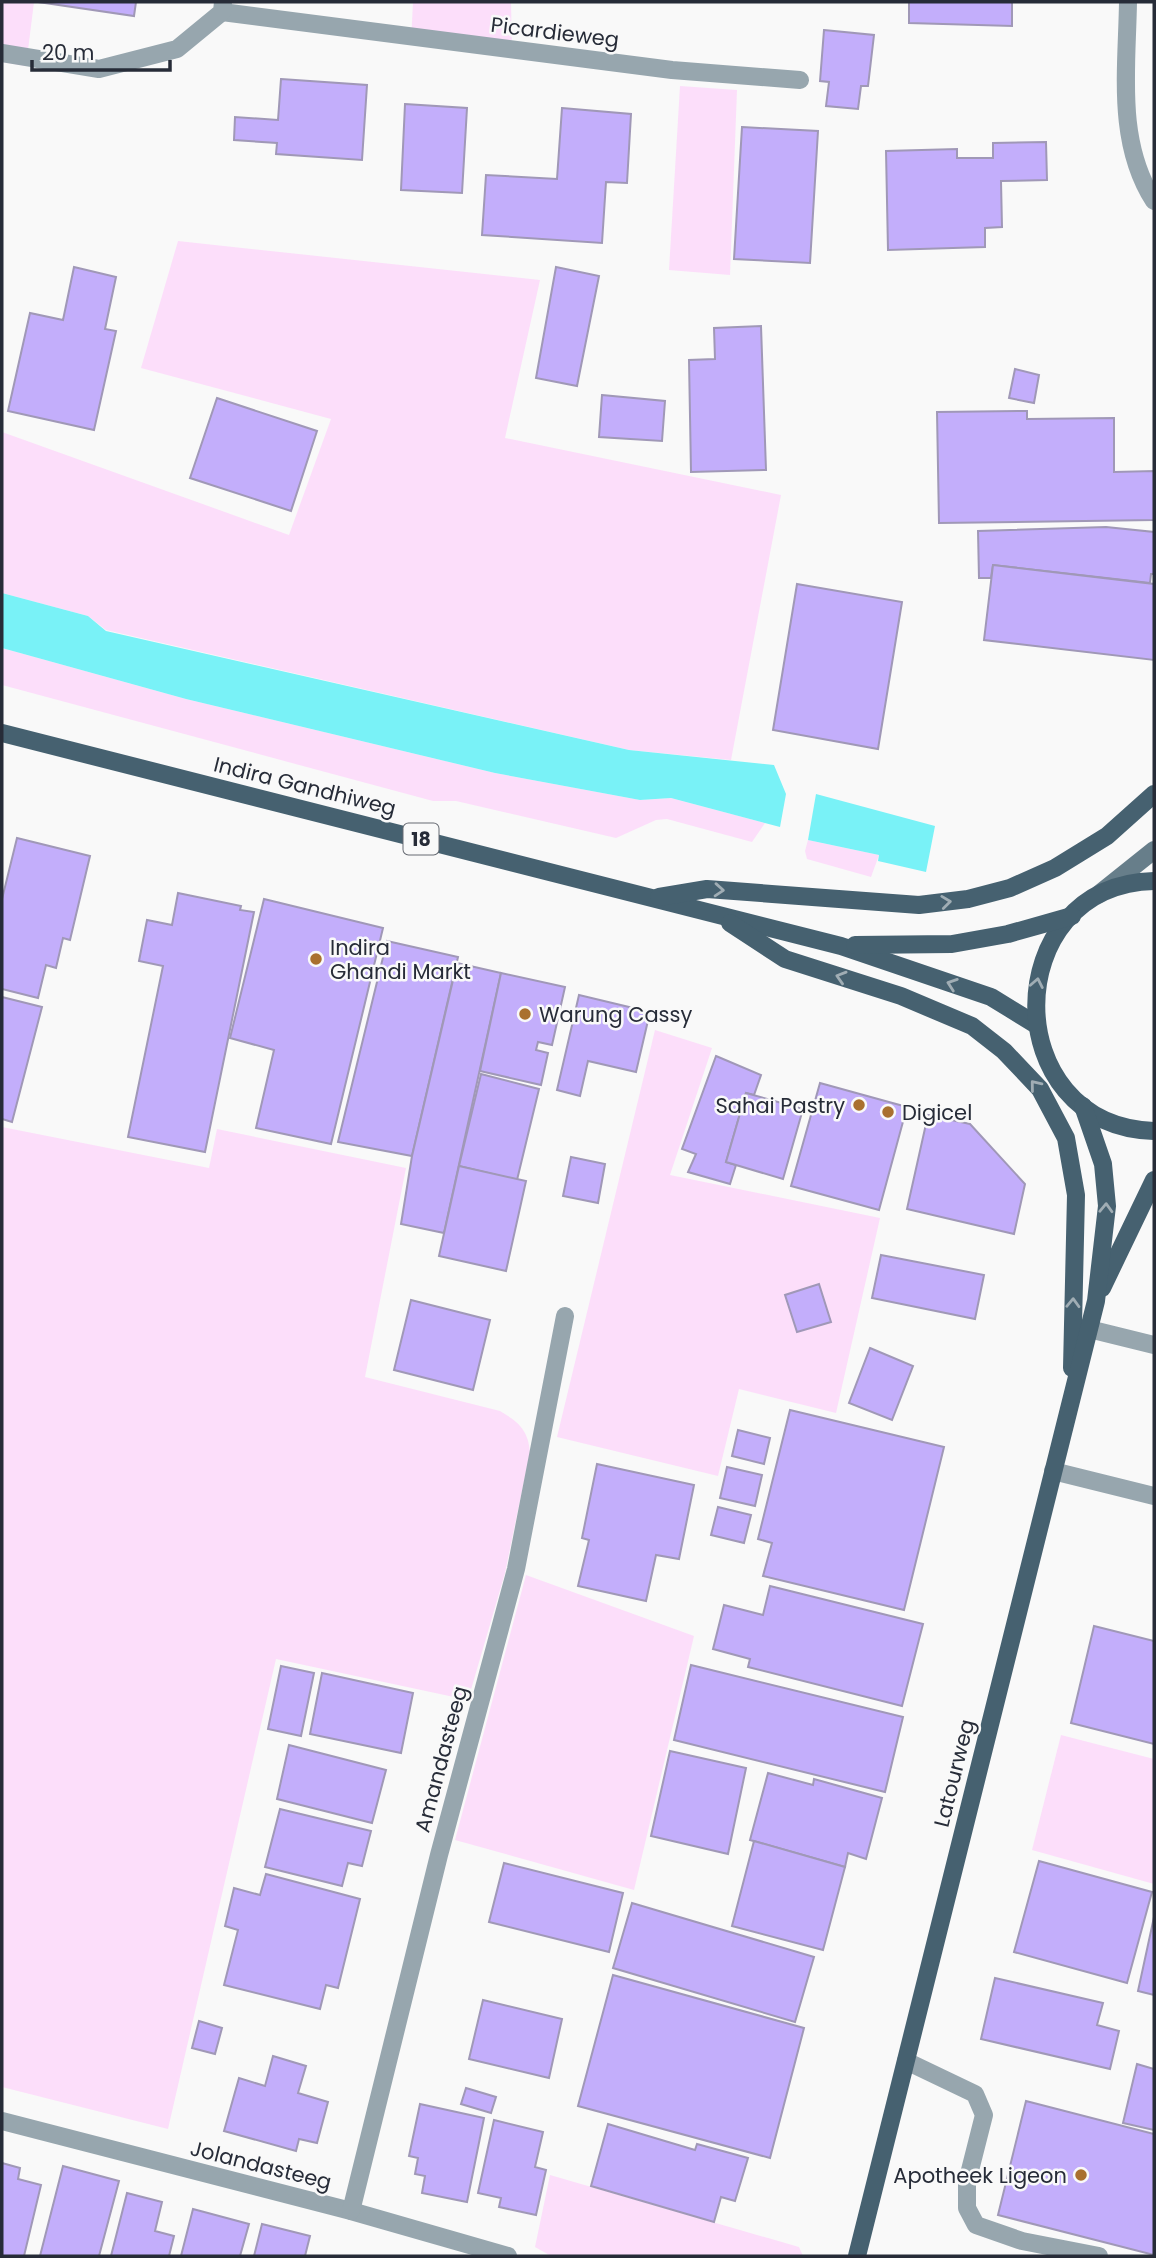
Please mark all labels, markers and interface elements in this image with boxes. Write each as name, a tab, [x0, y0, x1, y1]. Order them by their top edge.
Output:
street label: Picardieweg	[489, 10, 621, 54]
scale bar	[32, 28, 170, 72]
text: 20 m	[42, 38, 95, 67]
street label: Indira Gandhiweg	[211, 749, 399, 823]
road number: 18	[404, 824, 438, 854]
one-way arrow	[714, 882, 725, 897]
one-way arrow	[940, 894, 952, 909]
place label: Indira Ghandi Markt	[330, 933, 471, 986]
marker: Indira Ghandi Markt	[308, 951, 324, 967]
one-way arrow	[835, 970, 847, 985]
one-way arrow	[1029, 977, 1044, 989]
one-way arrow	[947, 978, 959, 992]
place label: Warung Cassy	[539, 1000, 693, 1029]
marker: Warung Cassy	[517, 1006, 533, 1022]
one-way arrow	[1031, 1081, 1044, 1093]
place label: Sahai Pastry	[715, 1091, 845, 1120]
marker: Sahai Pastry	[851, 1097, 867, 1113]
place label: Digicel	[902, 1098, 972, 1127]
marker: Digicel	[880, 1104, 896, 1120]
one-way arrow	[1098, 1203, 1113, 1214]
one-way arrow	[1065, 1297, 1080, 1308]
street label: Amandasteeg	[407, 1682, 475, 1836]
street label: Latourweg	[927, 1716, 981, 1830]
street label: Jolandasteeg	[187, 2133, 335, 2197]
place label: Apotheek Ligeon	[893, 2161, 1067, 2190]
marker: Apotheek Ligeon	[1073, 2167, 1089, 2183]

